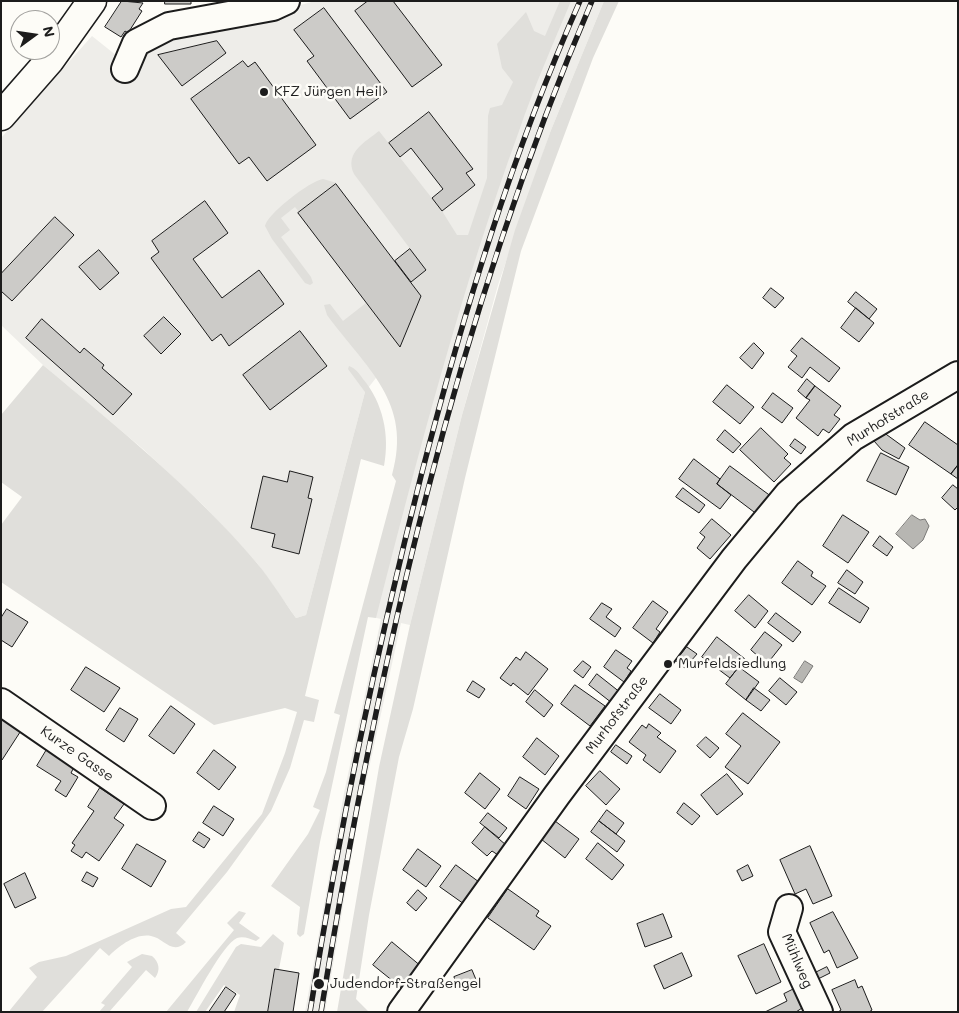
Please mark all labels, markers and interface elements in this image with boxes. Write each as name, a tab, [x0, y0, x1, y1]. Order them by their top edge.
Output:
north arrow	[10, 10, 60, 60]
text: N	[39, 24, 60, 39]
place label: KFZ Jürgen Heil	[274, 84, 382, 100]
marker: KFZ Jürgen Heil	[258, 86, 270, 98]
street label: Murhofstraße	[844, 386, 932, 450]
place label: Murfeldsiedlung	[678, 656, 786, 672]
marker: Murfeldsiedlung	[662, 658, 674, 670]
street label: Murhofstraße	[582, 673, 652, 757]
street label: Kurze Gasse	[37, 723, 117, 785]
street label: Mühlweg	[778, 931, 816, 991]
place label: Judendorf-Straßengel	[330, 976, 482, 992]
marker: Judendorf-Straßengel	[312, 977, 326, 991]

